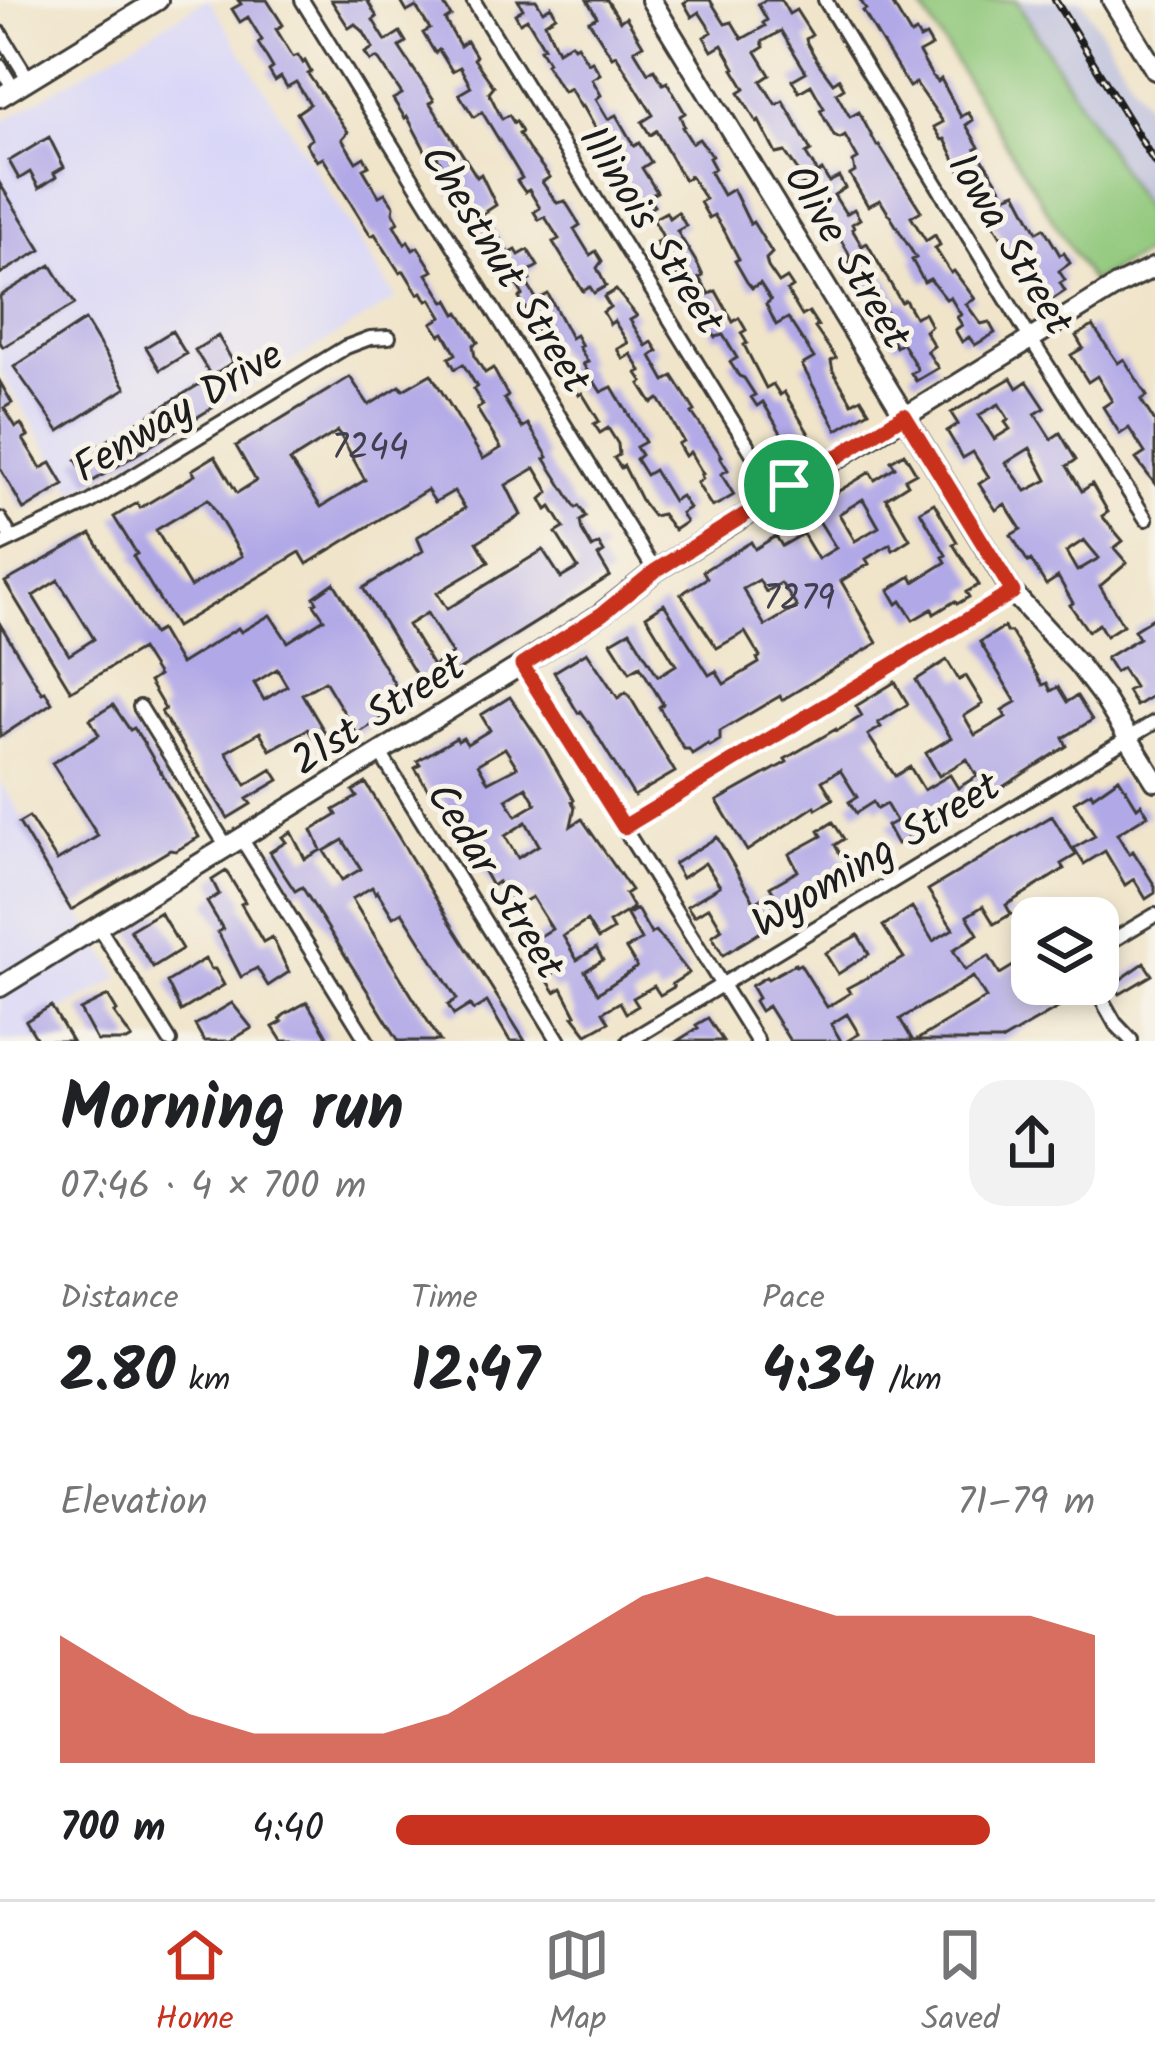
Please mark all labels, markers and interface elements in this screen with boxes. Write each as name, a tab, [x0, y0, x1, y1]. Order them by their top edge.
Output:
street label: Illinois Street	[559, 113, 741, 349]
street label: Chestnut Street	[401, 132, 608, 408]
street label: Iowa Street	[928, 140, 1090, 350]
street label: Olive Street	[764, 152, 928, 364]
street label: Fenway Drive	[61, 324, 297, 502]
house number: 7244	[331, 421, 409, 478]
pin	[738, 434, 840, 536]
icon: arrive	[756, 452, 822, 518]
house number: 7279	[763, 572, 835, 629]
street label: 21st Street	[278, 634, 480, 795]
street label: Wyoming Street	[739, 755, 1015, 957]
street label: Cedar Street	[407, 770, 582, 994]
map controls	[1011, 897, 1119, 1005]
button: layers	[1011, 897, 1119, 1005]
text: Morning run	[60, 1059, 404, 1164]
button: share	[969, 1080, 1095, 1206]
text: 07:46 · 4 × 700 m	[60, 1157, 366, 1219]
text: Distance	[60, 1273, 179, 1326]
text: Time	[411, 1273, 478, 1326]
text: Pace	[762, 1273, 825, 1326]
text: 2.80	[60, 1326, 175, 1422]
text: 12:47	[411, 1326, 540, 1422]
text: 4:34	[762, 1326, 875, 1422]
text: km	[175, 1355, 230, 1408]
text: /km	[875, 1355, 942, 1408]
text: Elevation	[60, 1473, 208, 1535]
text: 71–79 m	[957, 1473, 1095, 1535]
text: 700 m	[60, 1799, 165, 1861]
text: 4:40	[252, 1799, 324, 1861]
tab: Home	[155, 1922, 234, 2047]
tab: Map	[544, 1922, 610, 2047]
tab: Saved	[921, 1922, 1000, 2047]

